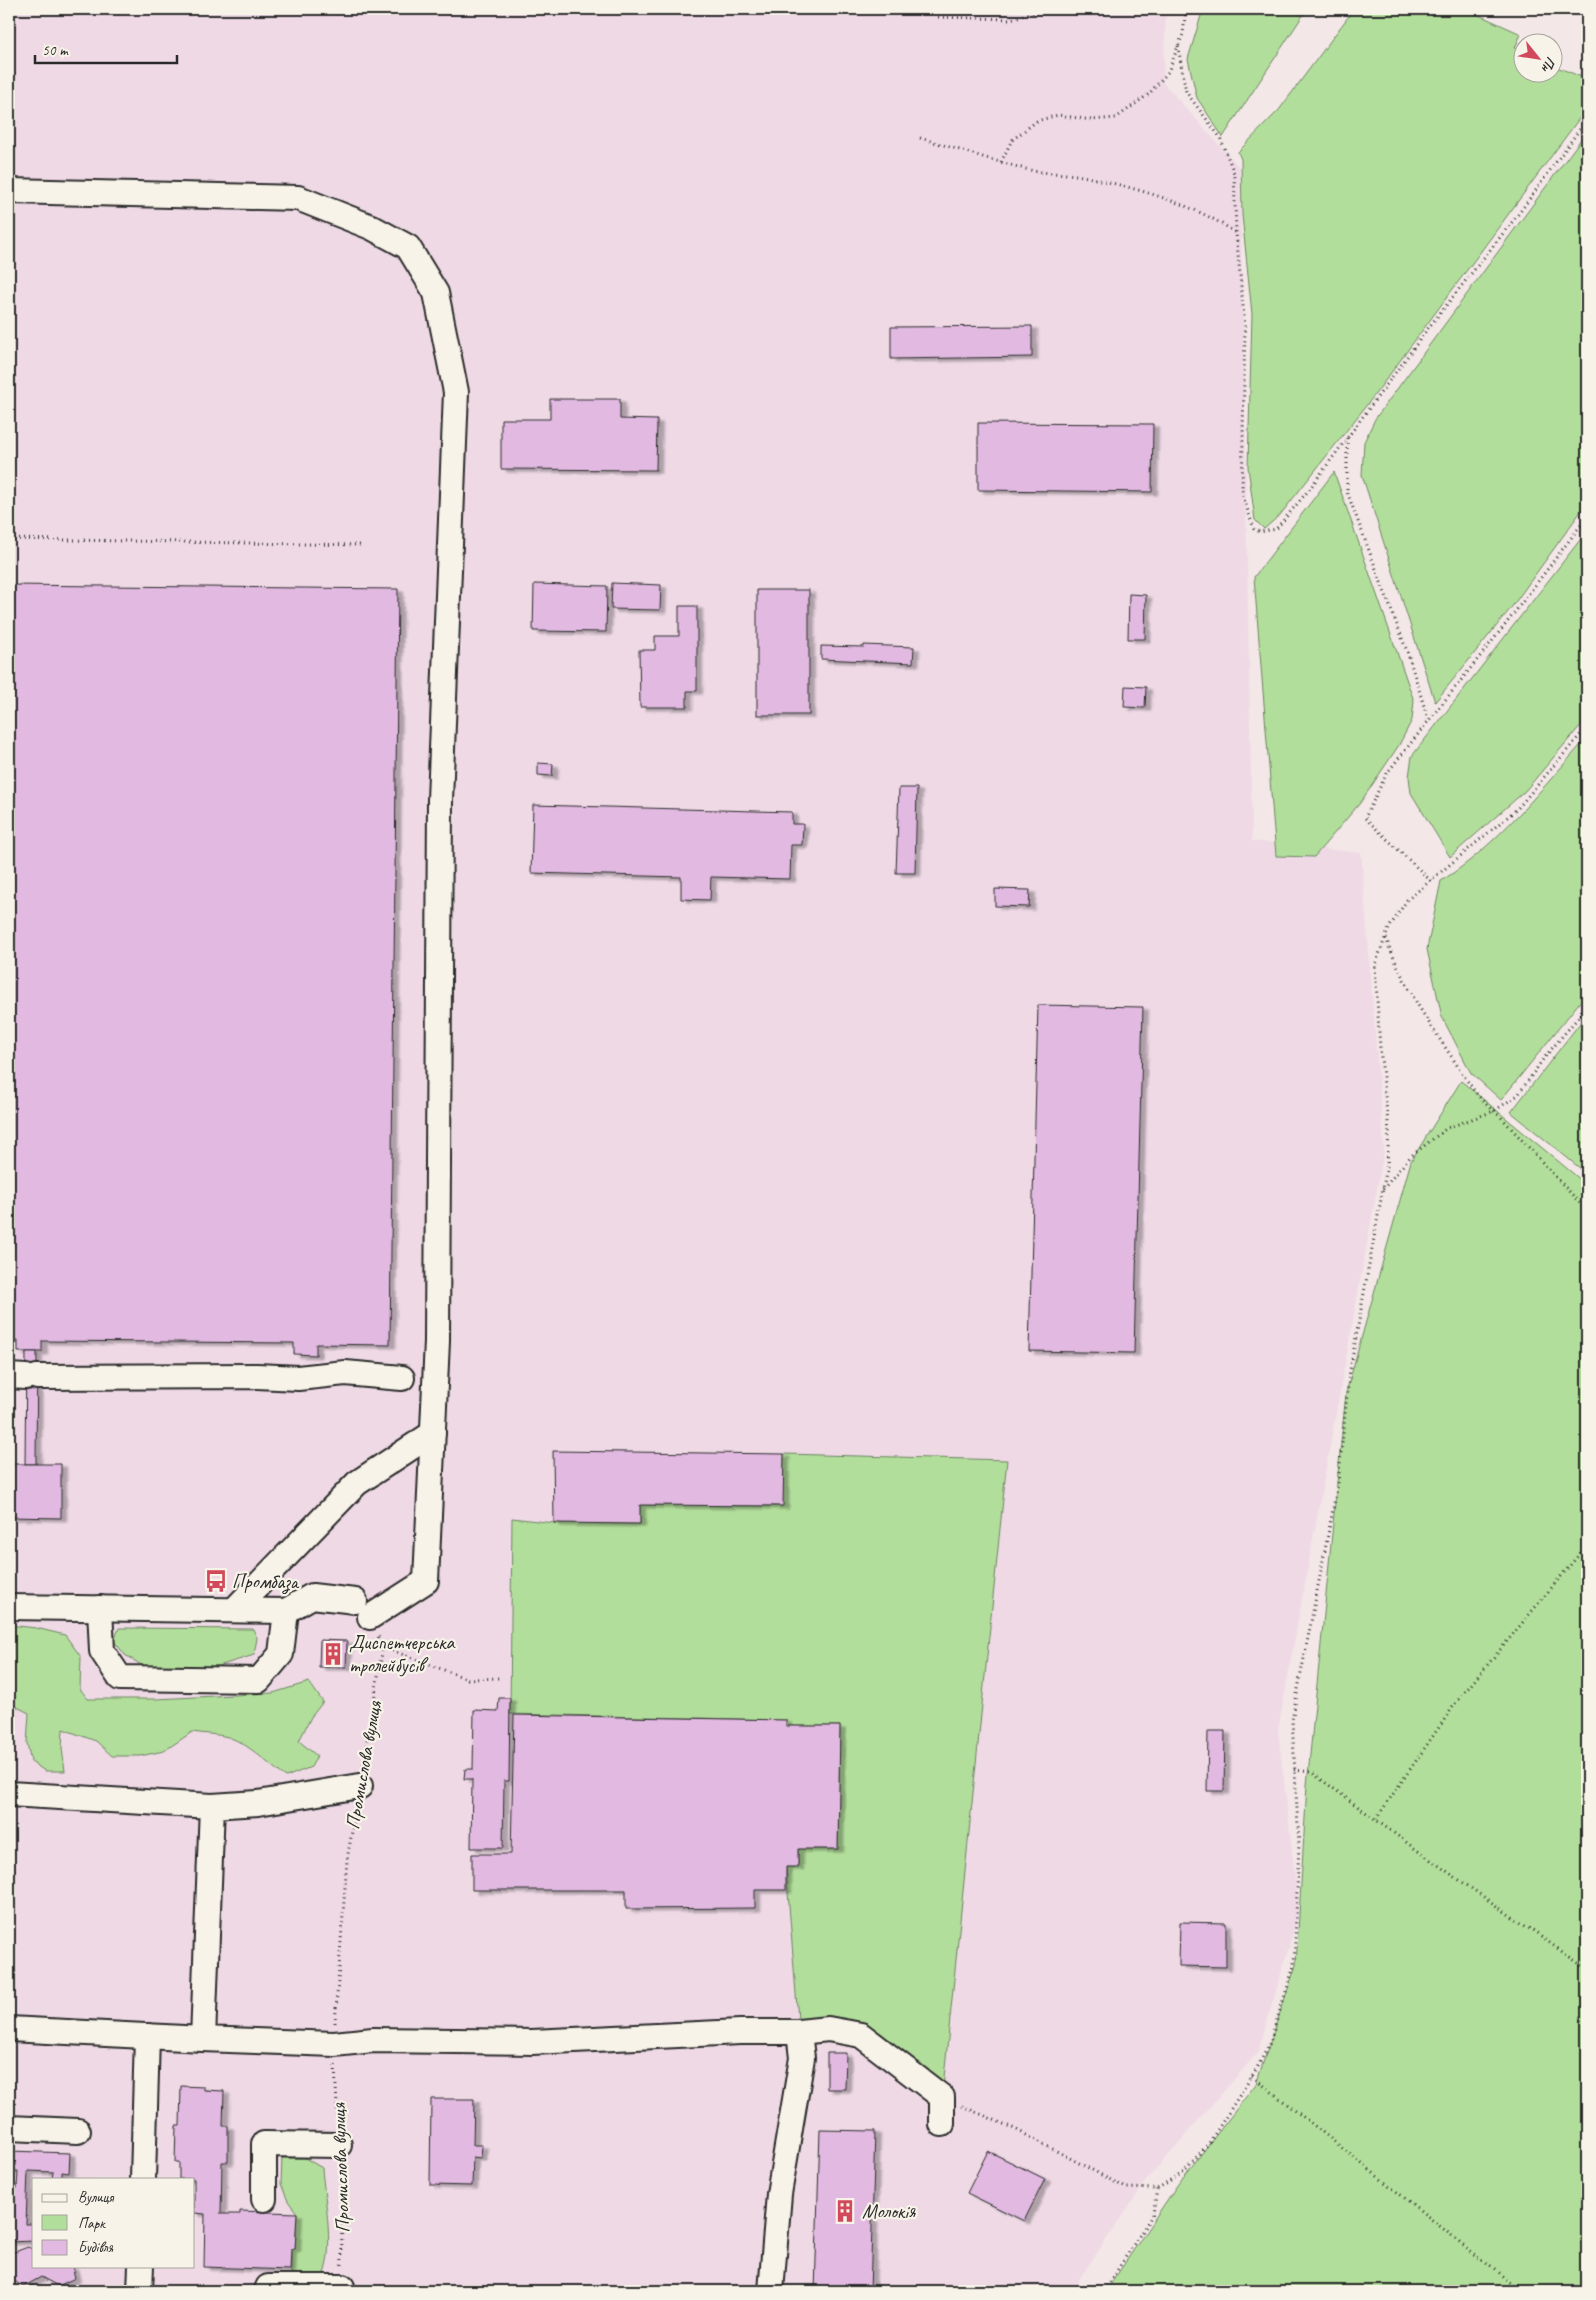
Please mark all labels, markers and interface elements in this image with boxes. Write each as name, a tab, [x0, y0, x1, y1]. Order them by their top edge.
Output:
scale bar	[35, 32, 178, 64]
north arrow	[1514, 32, 1564, 82]
text: 50 m	[42, 41, 69, 60]
text: Пн	[1537, 54, 1560, 76]
bus stop icon: Промбаза	[203, 1568, 229, 1594]
place label: Промбаза	[232, 1569, 300, 1595]
place label: Диспетчерська тролейбусів	[349, 1630, 455, 1678]
building icon: Диспетчерська тролейбусів	[320, 1641, 346, 1667]
street label: Промислова вулиця	[340, 1698, 387, 1831]
street label: Промислова вулиця	[326, 2102, 355, 2233]
legend	[32, 2178, 195, 2268]
text: Вулиця	[78, 2188, 115, 2207]
building icon: Молокія	[832, 2198, 858, 2224]
place label: Молокія	[862, 2199, 916, 2224]
text: Парк	[78, 2214, 106, 2233]
text: Будівля	[78, 2238, 113, 2257]

